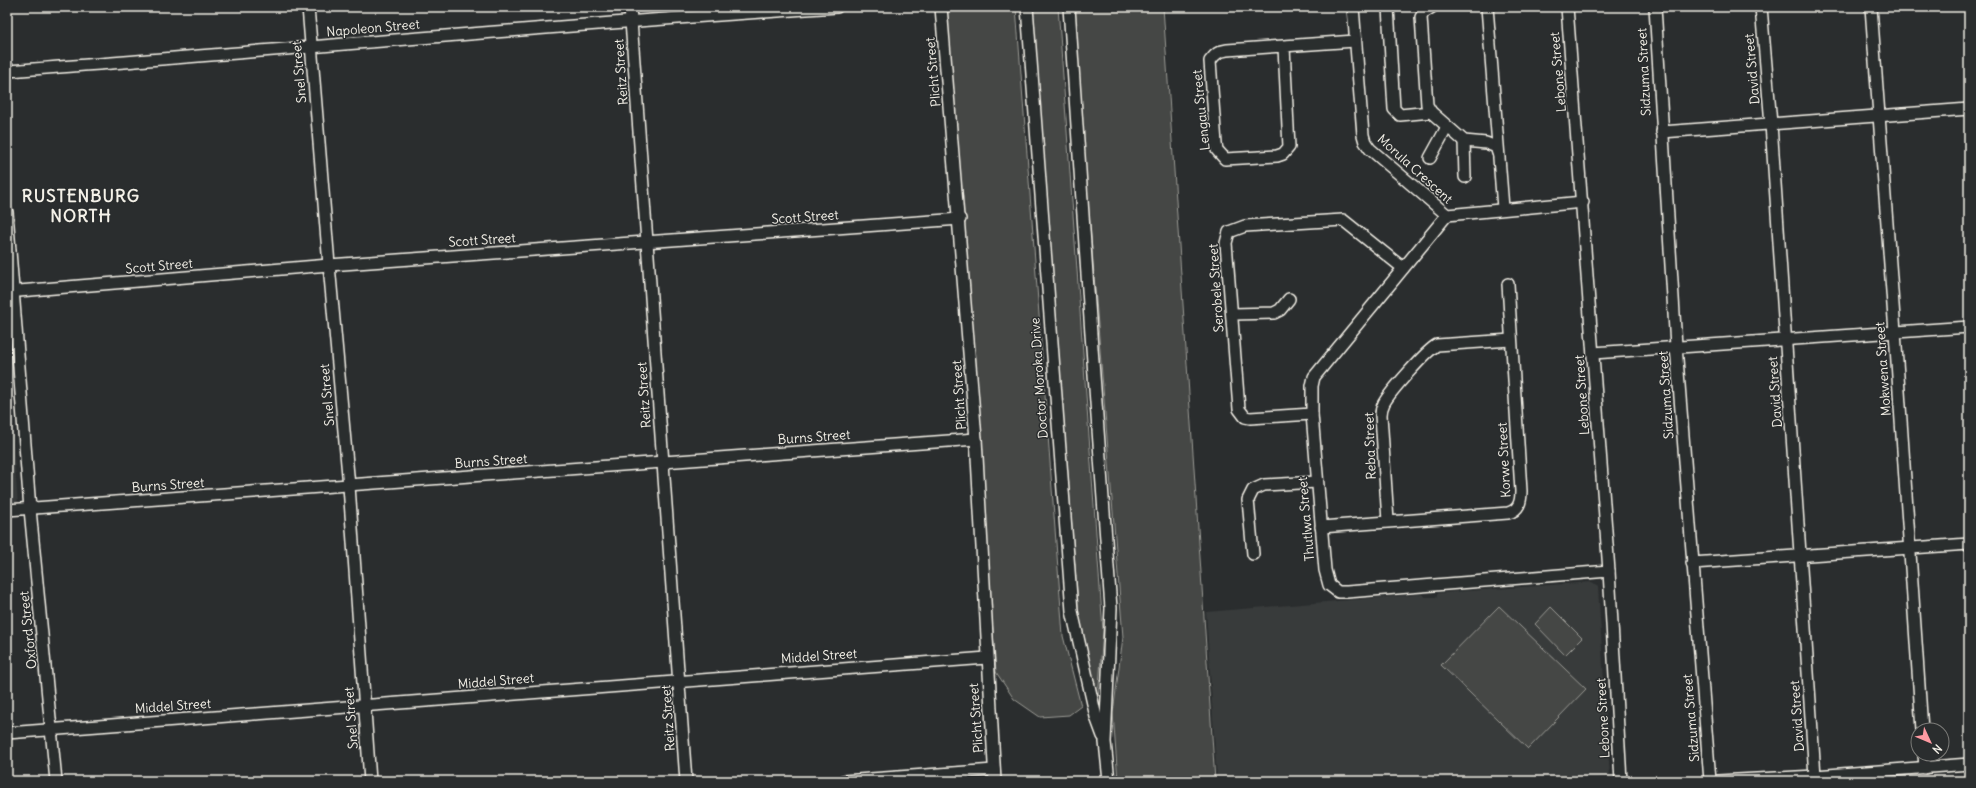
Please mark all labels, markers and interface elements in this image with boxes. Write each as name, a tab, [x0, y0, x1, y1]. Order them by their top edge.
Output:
street label: Napoleon Street	[326, 15, 421, 41]
street label: Sidzuma Street	[1633, 27, 1655, 116]
street label: Lebone Street	[1546, 31, 1570, 113]
street label: David Street	[1740, 32, 1764, 105]
street label: Plicht Street	[921, 36, 945, 108]
street label: Reitz Street	[610, 38, 632, 106]
street label: Snel Street	[288, 40, 310, 104]
street label: Lengau Street	[1188, 68, 1214, 151]
street label: Morula Crescent	[1374, 131, 1457, 208]
district label: RUSTENBURG NORTH	[22, 185, 140, 227]
street label: Scott Street	[771, 206, 840, 228]
street label: Scott Street	[448, 229, 517, 251]
street label: Serobele Street	[1204, 243, 1228, 333]
street label: Scott Street	[125, 255, 194, 277]
street label: Doctor Moroka Drive	[1026, 317, 1052, 439]
street label: Mokwena Street	[1871, 321, 1895, 417]
street label: Sidzuma Street	[1654, 350, 1678, 440]
street label: Lebone Street	[1571, 354, 1593, 436]
street label: David Street	[1764, 355, 1786, 428]
street label: Plicht Street	[948, 359, 970, 430]
street label: Reitz Street	[633, 361, 655, 429]
street label: Snel Street	[316, 363, 338, 427]
street label: Reba Street	[1360, 411, 1380, 480]
street label: Korwe Street	[1494, 421, 1514, 498]
street label: Burns Street	[777, 426, 851, 448]
street label: Burns Street	[454, 450, 528, 472]
street label: Burns Street	[131, 474, 205, 496]
street label: Thutlwa Street	[1294, 476, 1318, 562]
street label: Oxford Street	[15, 589, 41, 670]
street label: Middel Street	[780, 645, 858, 667]
street label: Middel Street	[457, 669, 535, 693]
street label: Sidzuma Street	[1679, 673, 1703, 763]
street label: Lebone Street	[1592, 677, 1614, 759]
street label: David Street	[1786, 679, 1808, 752]
street label: Plicht Street	[965, 682, 987, 753]
street label: Reitz Street	[657, 684, 679, 752]
street label: Snel Street	[340, 686, 362, 750]
street label: Middel Street	[134, 695, 212, 717]
north arrow	[1910, 722, 1950, 762]
text: N	[1930, 741, 1945, 757]

